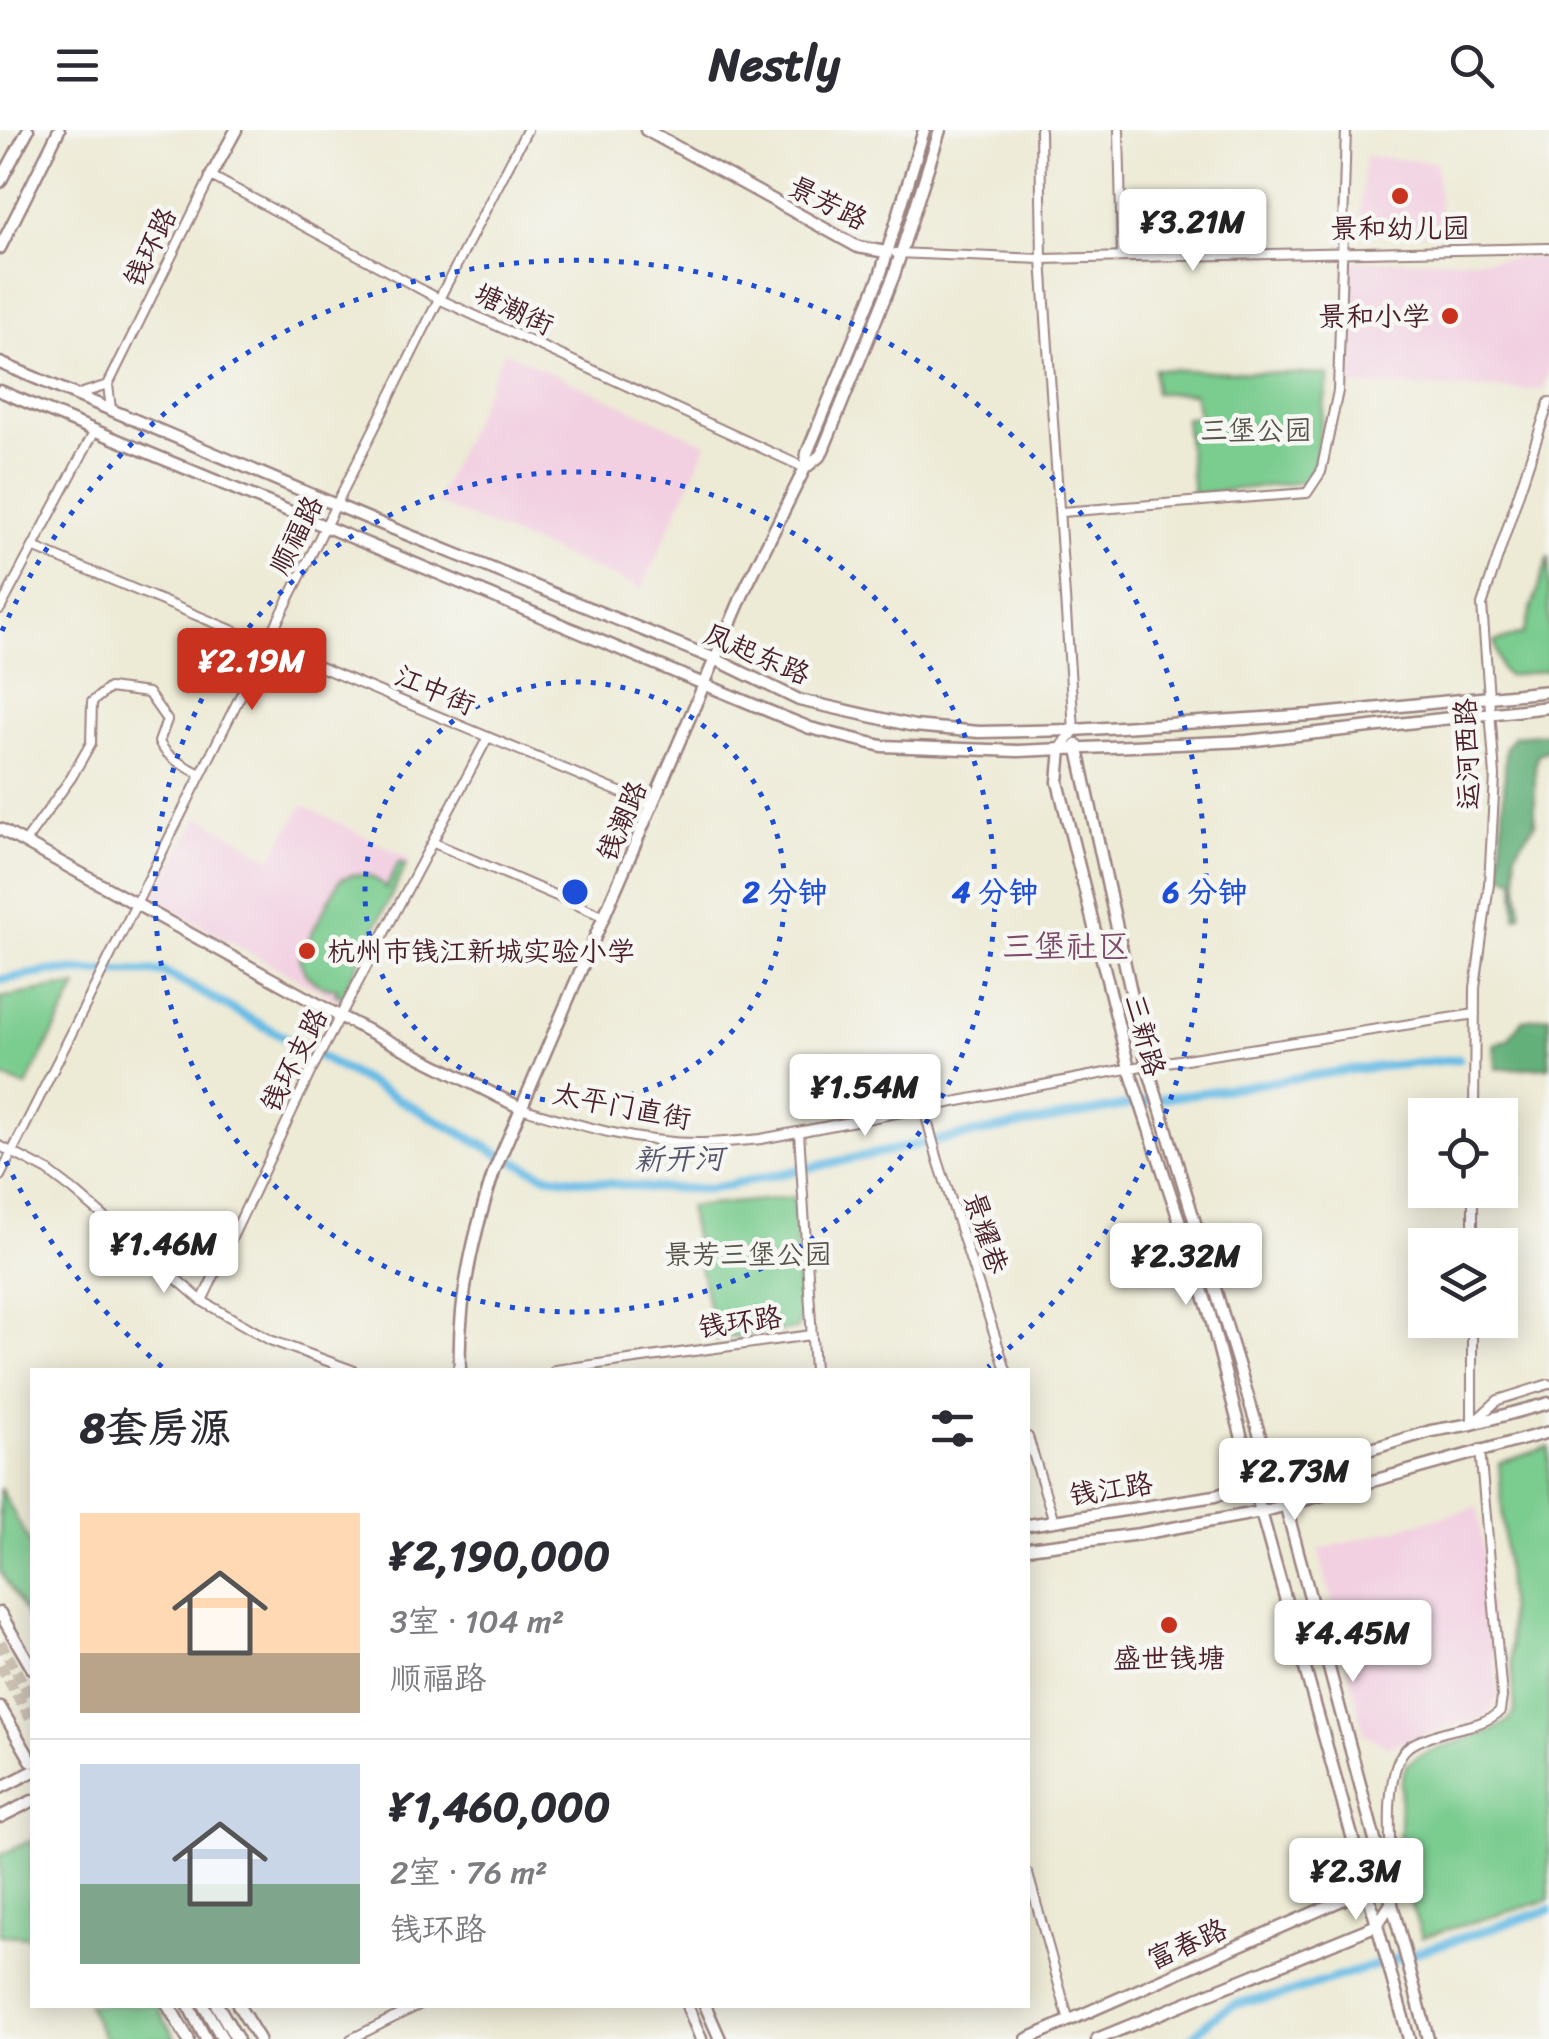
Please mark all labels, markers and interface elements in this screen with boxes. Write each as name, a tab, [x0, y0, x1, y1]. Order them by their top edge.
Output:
text: Nestly	[709, 25, 840, 105]
icon: menu	[50, 38, 105, 93]
icon: search	[1444, 38, 1499, 93]
street label: 景芳路	[779, 162, 877, 244]
marker: 景和幼儿园	[1389, 185, 1411, 207]
pin: ¥3.21M	[1112, 189, 1274, 274]
text: ¥3.21M	[1141, 193, 1245, 250]
street label: 钱环路	[110, 199, 190, 295]
place label: 景和幼儿园	[1330, 204, 1470, 253]
street label: 塘潮街	[466, 269, 562, 349]
place label: 景和小学	[1318, 292, 1430, 341]
marker: 景和小学	[1439, 305, 1461, 327]
park label: 三堡公园	[1200, 406, 1312, 455]
street label: 顺福路	[255, 486, 337, 584]
street label: 凤起东路	[696, 610, 818, 698]
pin: ¥2.19M	[171, 628, 333, 713]
text: ¥2.19M	[199, 632, 305, 689]
street label: 江中街	[387, 651, 483, 729]
street label: 运河西路	[1441, 697, 1493, 811]
street label: 钱潮路	[583, 773, 661, 869]
text: 2 分钟	[742, 865, 828, 919]
text: 4 分钟	[952, 865, 1038, 919]
text: 6 分钟	[1163, 865, 1247, 919]
centre of rings	[557, 874, 593, 910]
district label: 三堡社区	[1002, 918, 1130, 975]
place label: 杭州市钱江新城实验小学	[327, 927, 635, 976]
marker: 杭州市钱江新城实验小学	[296, 940, 318, 962]
street label: 三新路	[1110, 988, 1180, 1082]
street label: 钱环支路	[247, 999, 341, 1121]
pin: ¥1.54M	[784, 1054, 946, 1139]
text: ¥1.54M	[812, 1058, 918, 1115]
street label: 太平门直街	[549, 1069, 695, 1143]
map controls	[1408, 1098, 1518, 1338]
button: locate	[1408, 1098, 1518, 1208]
water label: 新开河	[634, 1131, 729, 1187]
street label: 景耀巷	[950, 1185, 1023, 1281]
pin: ¥1.46M	[83, 1211, 245, 1296]
text: ¥1.46M	[111, 1215, 217, 1272]
pin: ¥2.32M	[1105, 1223, 1267, 1308]
text: ¥2.32M	[1132, 1227, 1240, 1284]
button: layers	[1408, 1228, 1518, 1338]
park label: 景芳三堡公园	[664, 1230, 832, 1279]
street label: 钱环路	[695, 1292, 785, 1352]
text: 8套房源	[80, 1391, 231, 1465]
icon: filters	[925, 1401, 980, 1456]
pin: ¥2.73M	[1214, 1438, 1376, 1523]
text: ¥2.73M	[1241, 1442, 1349, 1499]
street label: 钱江路	[1066, 1458, 1156, 1520]
text: ¥2,190,000	[390, 1519, 610, 1593]
icon: home	[160, 1553, 280, 1673]
text: 3室 · 104 m²	[390, 1593, 564, 1650]
pin: ¥4.45M	[1272, 1600, 1434, 1685]
text: ¥4.45M	[1296, 1604, 1410, 1661]
marker: 盛世钱塘	[1158, 1614, 1180, 1636]
place label: 盛世钱塘	[1113, 1634, 1225, 1683]
text: 顺福路	[390, 1650, 486, 1707]
text: ¥1,460,000	[390, 1770, 610, 1844]
icon: home	[160, 1804, 280, 1924]
pin: ¥2.3M	[1286, 1838, 1426, 1923]
text: ¥2.3M	[1311, 1842, 1401, 1899]
text: 2室 · 76 m²	[390, 1844, 548, 1901]
text: 钱环路	[390, 1901, 486, 1958]
street label: 富春路	[1139, 1905, 1235, 1983]

